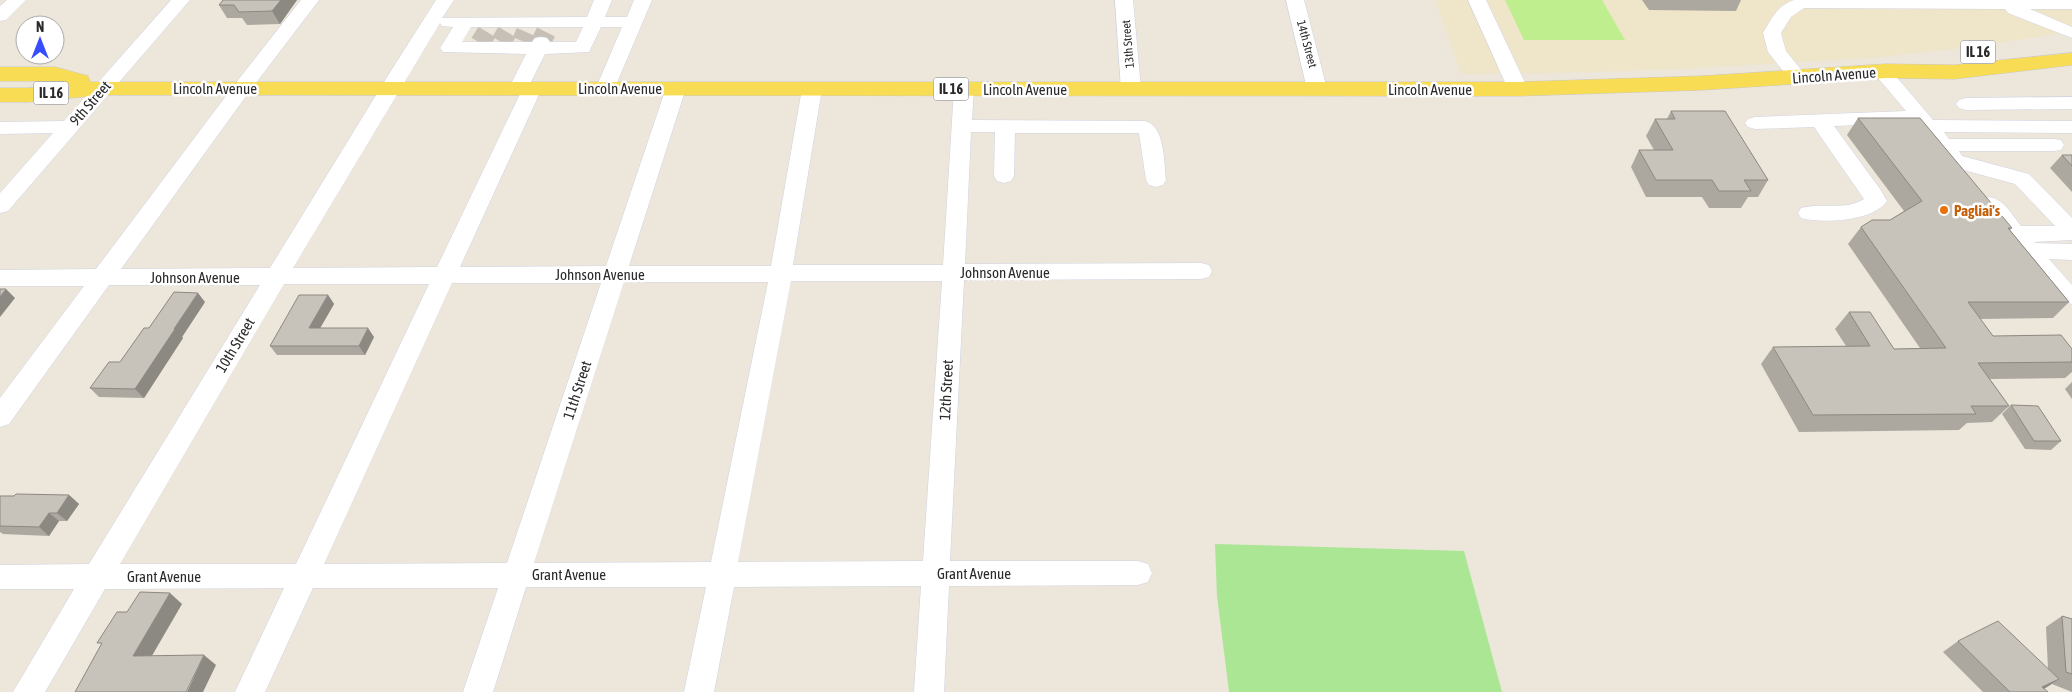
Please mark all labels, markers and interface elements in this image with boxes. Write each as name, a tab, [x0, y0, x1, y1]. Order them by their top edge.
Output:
north arrow	[15, 15, 65, 65]
text: N	[36, 19, 44, 35]
street label: 13th Street	[1119, 19, 1137, 69]
street label: 14th Street	[1294, 19, 1320, 70]
road number: IL 16	[1960, 41, 1996, 64]
street label: Lincoln Avenue	[1792, 64, 1877, 86]
street label: 9th Street	[66, 77, 114, 129]
road number: IL 16	[934, 78, 968, 100]
street label: Lincoln Avenue	[173, 80, 257, 97]
street label: Lincoln Avenue	[578, 80, 662, 97]
street label: Lincoln Avenue	[983, 81, 1067, 98]
street label: Lincoln Avenue	[1388, 81, 1472, 98]
road number: IL 16	[34, 82, 68, 105]
place label: Pagliai's	[1954, 202, 2001, 219]
marker: Pagliai's	[1938, 204, 1950, 216]
street label: Johnson Avenue	[960, 264, 1050, 281]
street label: Johnson Avenue	[555, 266, 645, 283]
street label: Johnson Avenue	[150, 269, 240, 286]
street label: 10th Street	[212, 315, 258, 375]
street label: 11th Street	[560, 359, 594, 421]
street label: 12th Street	[936, 359, 956, 421]
street label: Grant Avenue	[937, 565, 1011, 582]
street label: Grant Avenue	[532, 566, 606, 583]
street label: Grant Avenue	[127, 568, 201, 585]

